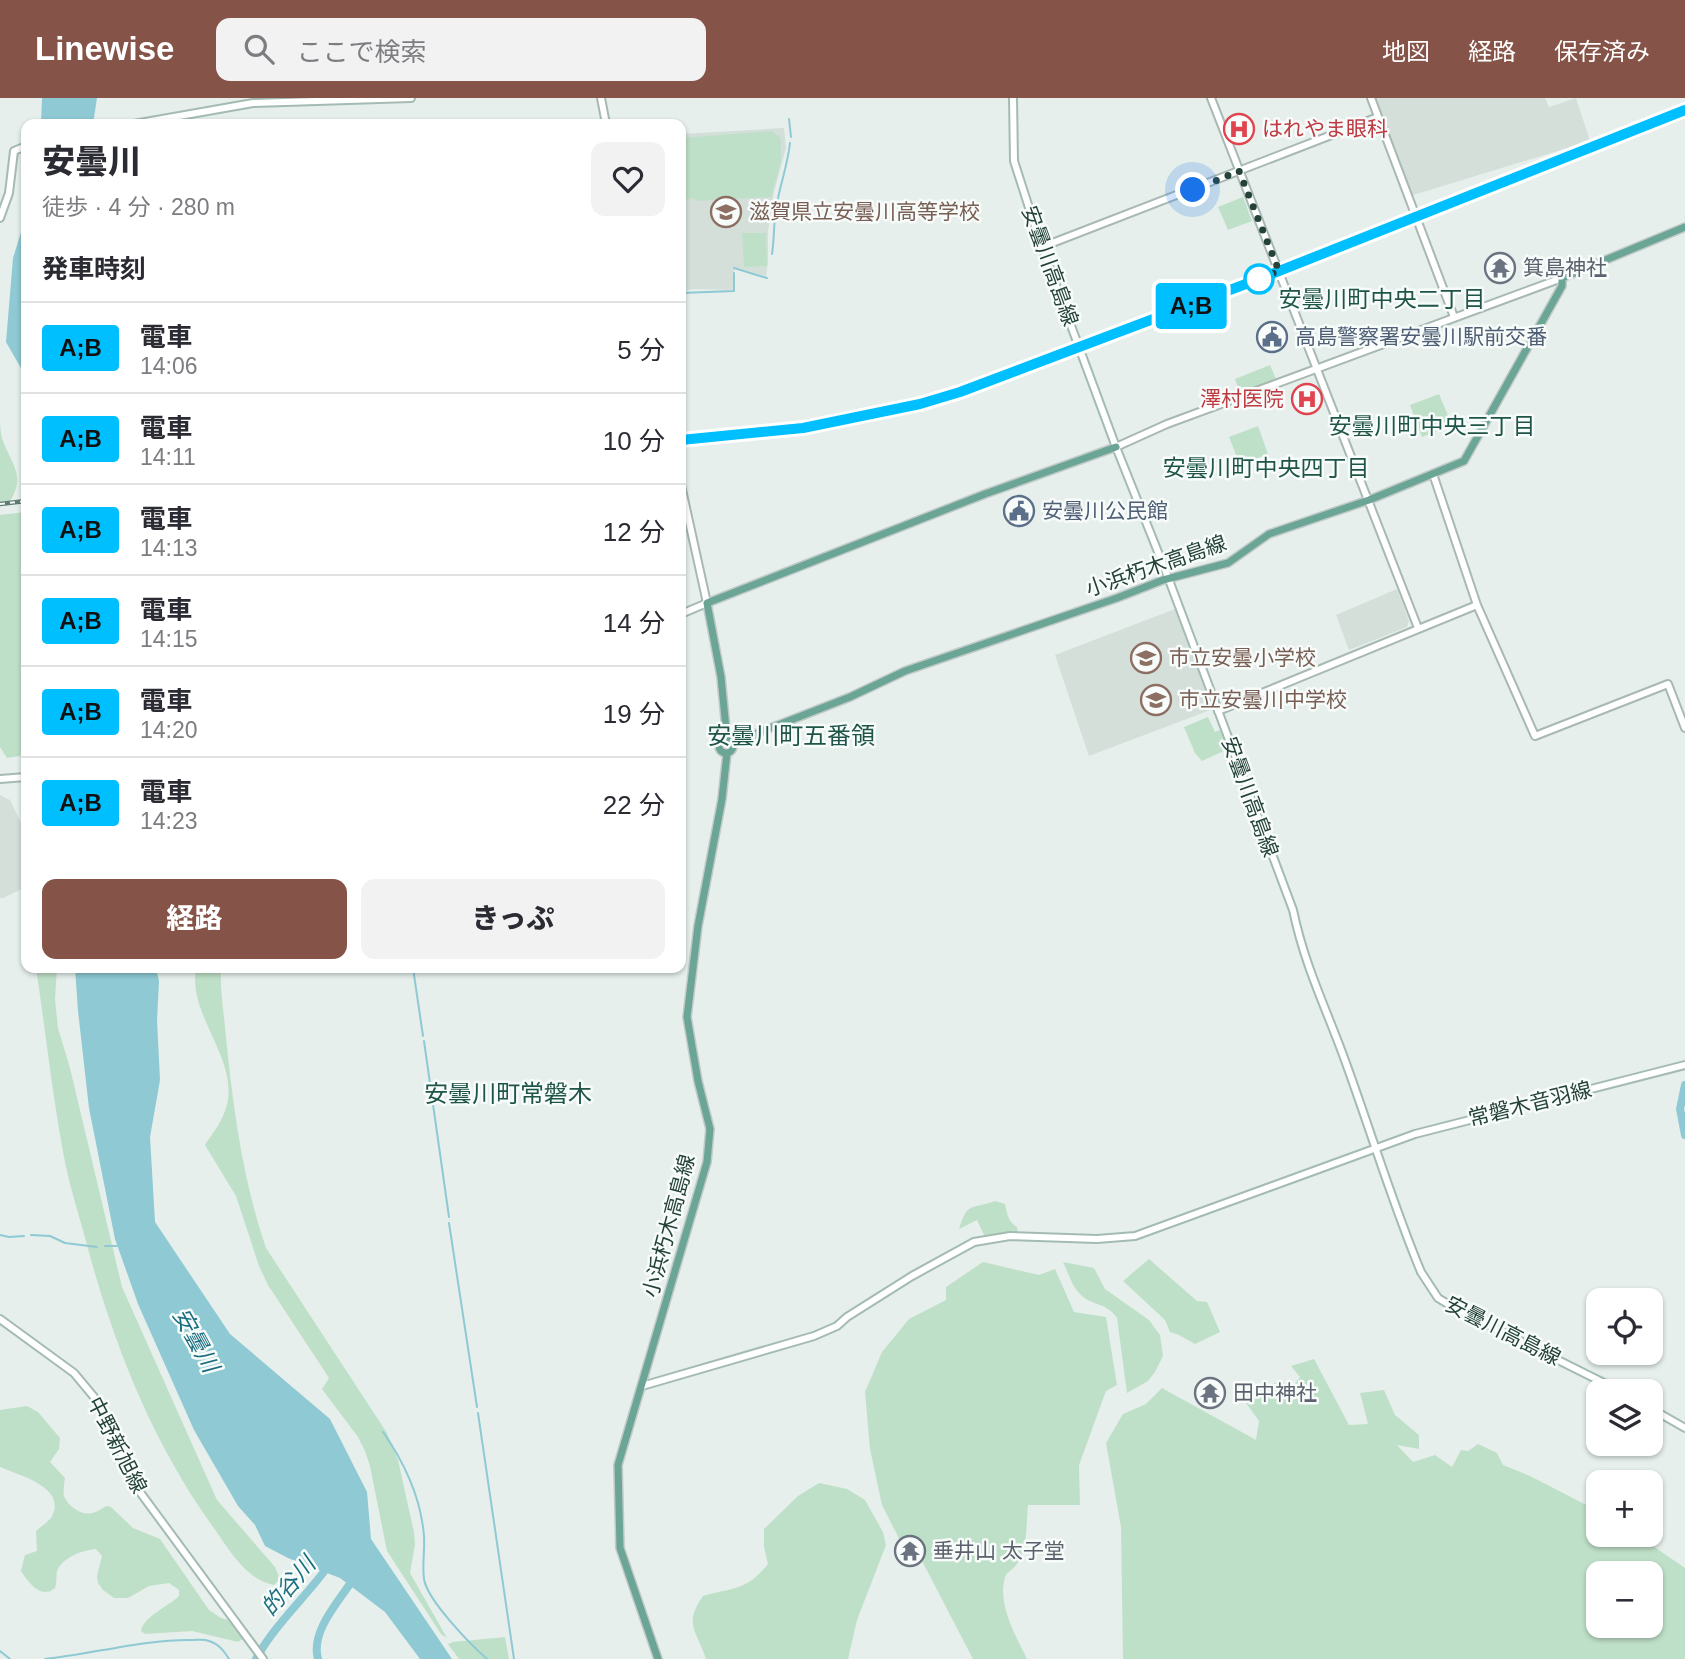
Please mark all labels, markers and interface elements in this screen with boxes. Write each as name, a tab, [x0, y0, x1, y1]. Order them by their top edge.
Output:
search box	[216, 18, 706, 81]
text: Linewise	[35, 30, 174, 67]
icon: search	[240, 30, 278, 68]
text: ここで検索	[296, 37, 426, 67]
text: 地図	[1382, 38, 1430, 65]
text: 経路	[1468, 38, 1516, 65]
text: 保存済み	[1554, 38, 1650, 65]
hospital icon: はれやま眼科	[1222, 112, 1256, 146]
place label: はれやま眼科	[1262, 117, 1388, 140]
button: heart	[591, 142, 665, 216]
text: 安曇川	[42, 143, 141, 180]
your location	[1175, 172, 1210, 207]
text: 徒歩 · 4 分 · 280 m	[42, 194, 235, 220]
school or university icon: 滋賀県立安曇川高等学校	[709, 195, 743, 229]
place label: 滋賀県立安曇川高等学校	[749, 200, 980, 223]
street label: 安曇川高島線	[1018, 203, 1083, 329]
temple icon: 箕島神社	[1483, 251, 1517, 285]
text: 発車時刻	[42, 254, 146, 284]
place label: 箕島神社	[1523, 256, 1607, 279]
unlabelled marker	[1244, 264, 1274, 294]
line badge: A;B	[1151, 283, 1231, 329]
district label: 安曇川町中央二丁目	[1279, 286, 1486, 312]
text: A;B	[1170, 292, 1212, 319]
public building icon: 高島警察署安曇川駅前交番	[1255, 320, 1289, 354]
text: 電車	[140, 322, 192, 352]
place label: 高島警察署安曇川駅前交番	[1295, 325, 1547, 348]
text: A;B	[59, 334, 102, 361]
text: 5 分	[617, 335, 665, 365]
text: 14:06	[140, 353, 198, 379]
hospital icon: 澤村医院	[1290, 382, 1324, 416]
place label: 澤村医院	[1200, 387, 1284, 410]
text: 電車	[140, 413, 192, 443]
district label: 安曇川町中央三丁目	[1329, 413, 1536, 439]
text: A;B	[59, 425, 102, 452]
text: 10 分	[603, 426, 665, 456]
text: 14:11	[140, 444, 196, 470]
district label: 安曇川町中央四丁目	[1163, 455, 1370, 481]
public building icon: 安曇川公民館	[1002, 494, 1036, 528]
place label: 安曇川公民館	[1042, 499, 1168, 522]
text: 電車	[140, 504, 192, 534]
text: A;B	[59, 516, 102, 543]
text: 12 分	[603, 517, 665, 547]
street label: 小浜朽木高島線	[1083, 531, 1229, 600]
text: 14:13	[140, 535, 198, 561]
text: 電車	[140, 595, 192, 625]
text: A;B	[59, 607, 102, 634]
text: 14 分	[603, 608, 665, 638]
text: 14:15	[140, 626, 198, 652]
school or university icon: 市立安曇小学校	[1129, 641, 1163, 675]
place label: 市立安曇小学校	[1169, 646, 1316, 669]
school or university icon: 市立安曇川中学校	[1139, 683, 1173, 717]
text: 電車	[140, 686, 192, 716]
place label: 市立安曇川中学校	[1179, 688, 1347, 711]
text: A;B	[59, 698, 102, 725]
text: 19 分	[603, 699, 665, 729]
text: 14:20	[140, 717, 198, 743]
district label: 安曇川町五番領	[707, 722, 875, 749]
street label: 安曇川高島線	[1218, 734, 1283, 860]
text: 電車	[140, 777, 192, 807]
text: A;B	[59, 789, 102, 816]
text: 22 分	[603, 790, 665, 820]
text: 14:23	[140, 808, 198, 834]
button: 経路	[42, 879, 347, 959]
button: きっぷ	[361, 879, 665, 959]
street label: 常磐木音羽線	[1466, 1077, 1594, 1130]
district label: 安曇川町常磐木	[424, 1080, 592, 1107]
street label: 小浜朽木高島線	[638, 1152, 699, 1300]
map controls	[1586, 1288, 1663, 1638]
button: locate	[1586, 1288, 1663, 1365]
street label: 安曇川高島線	[1442, 1292, 1565, 1369]
water label: 安曇川	[168, 1304, 226, 1379]
temple icon: 田中神社	[1193, 1376, 1227, 1410]
button: layers	[1586, 1379, 1663, 1456]
place label: 田中神社	[1233, 1381, 1317, 1404]
street label: 中野新旭線	[83, 1393, 152, 1497]
button: +	[1586, 1470, 1663, 1547]
temple icon: 垂井山 太子堂	[893, 1534, 927, 1568]
place label: 垂井山 太子堂	[933, 1539, 1065, 1562]
water label: 的谷川	[256, 1549, 322, 1621]
button: −	[1586, 1561, 1663, 1638]

